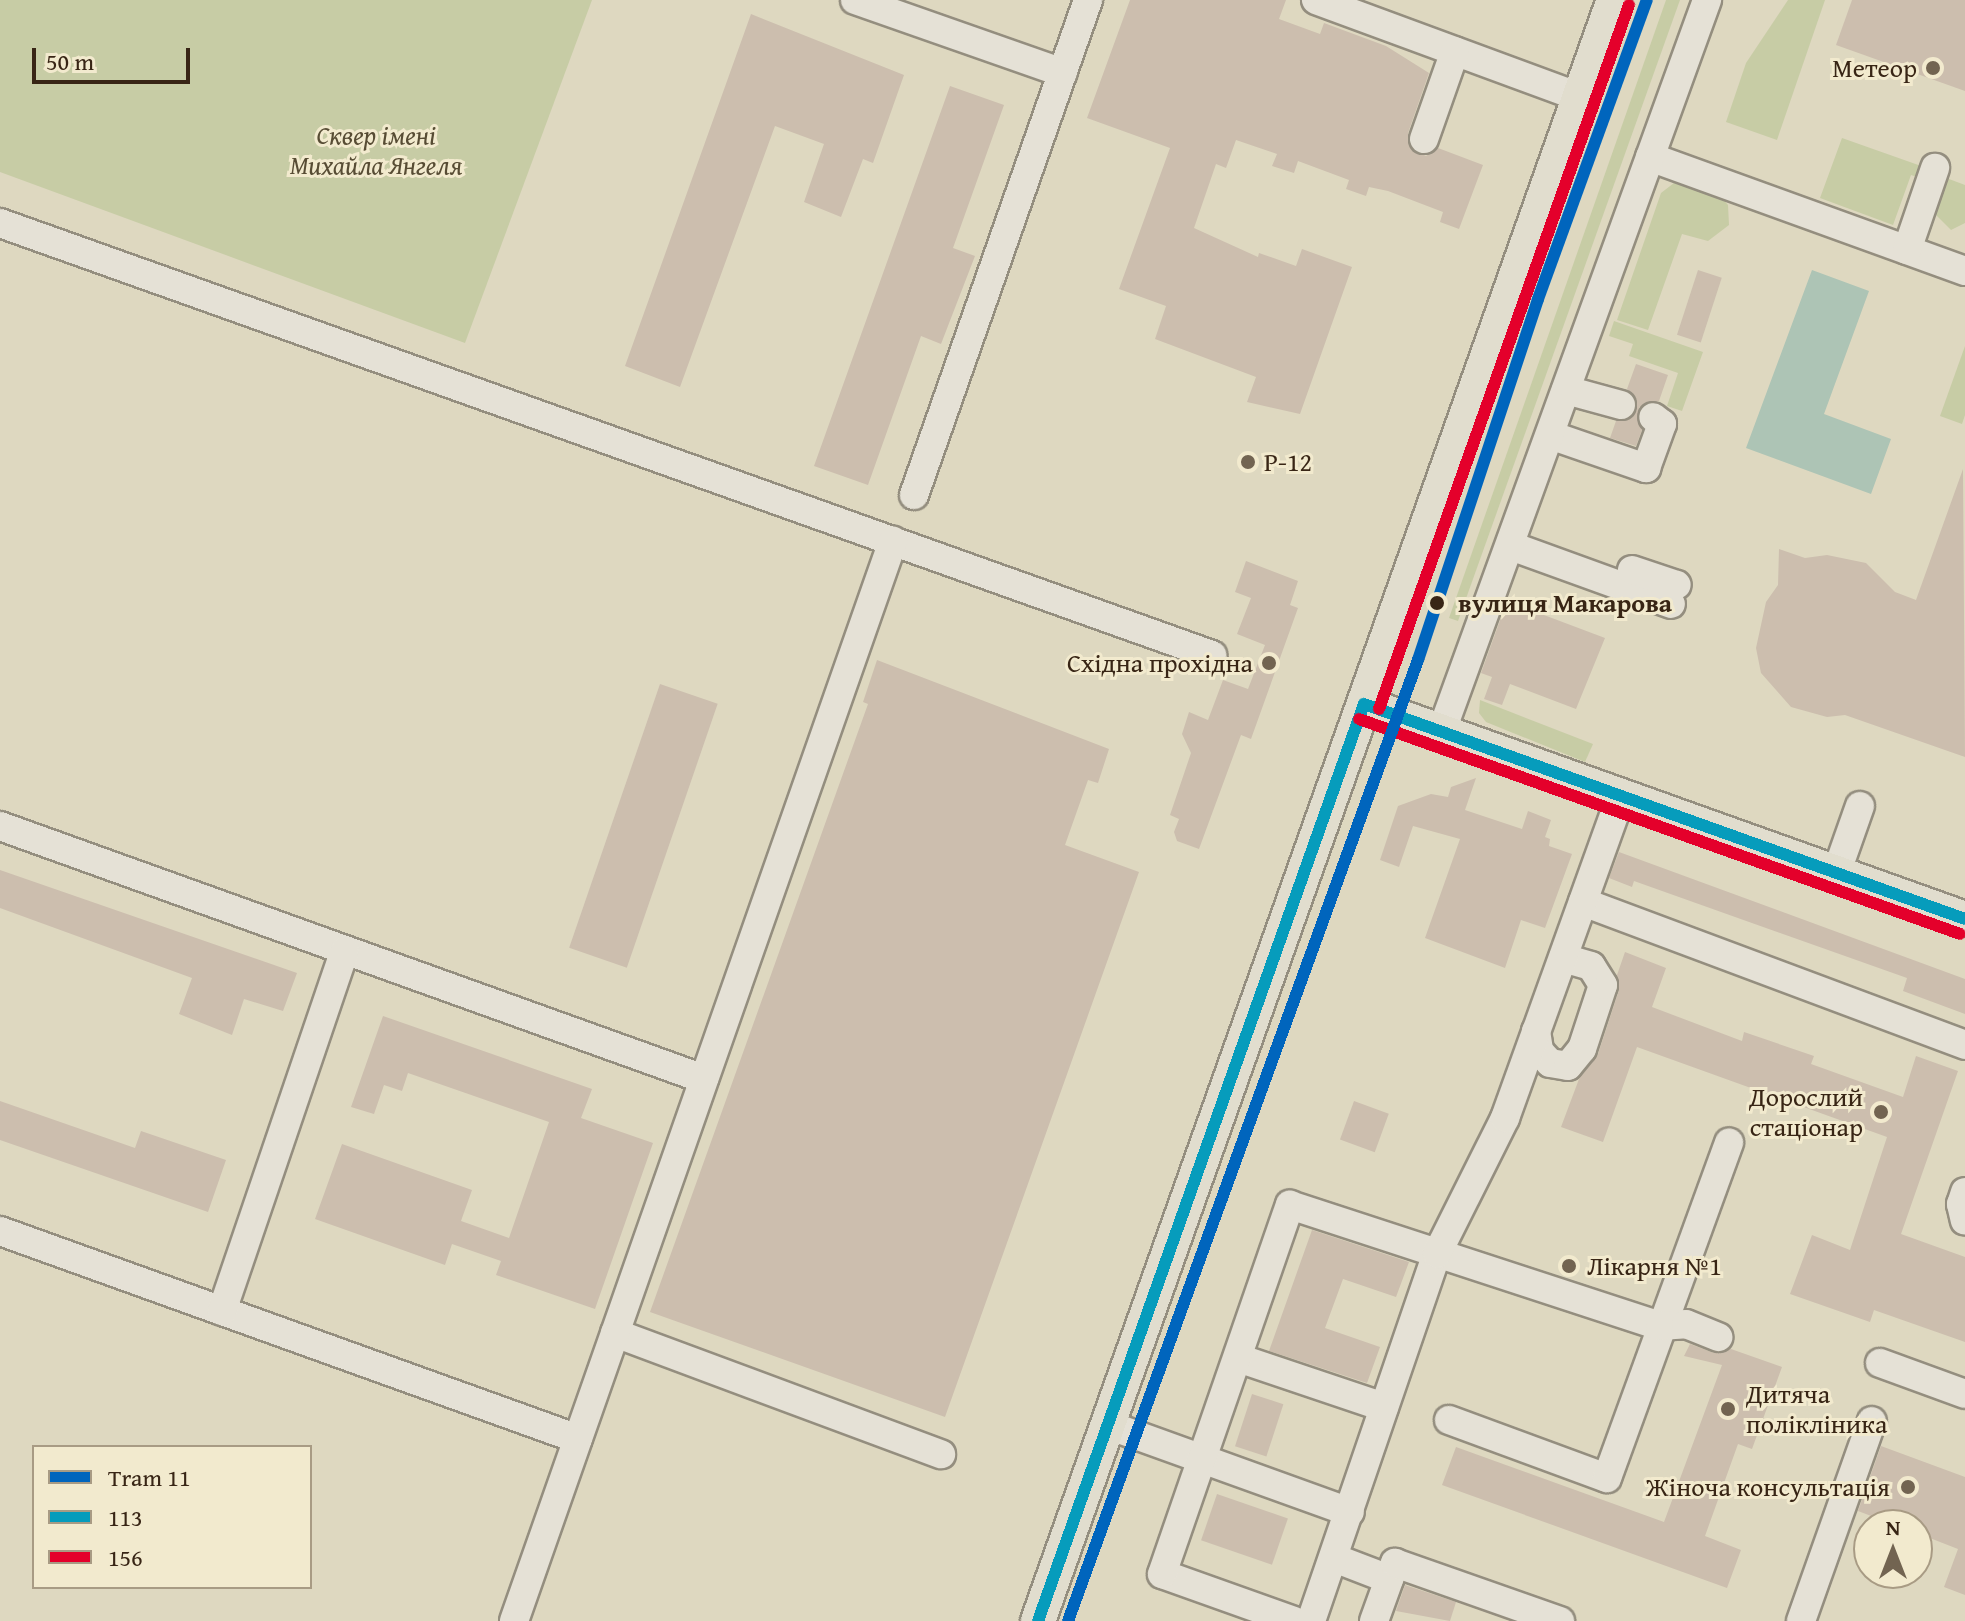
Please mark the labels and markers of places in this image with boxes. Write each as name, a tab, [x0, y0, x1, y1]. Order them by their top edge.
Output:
place label: Метеор	[1832, 52, 1917, 84]
marker: Метеор	[1924, 59, 1942, 77]
place label: Р-12	[1264, 446, 1312, 478]
marker: Р-12	[1239, 453, 1257, 471]
place label: вулиця Макарова	[1458, 587, 1672, 619]
marker: вулиця Макарова	[1423, 589, 1451, 617]
place label: Східна прохідна	[1067, 647, 1253, 679]
marker: Східна прохідна	[1260, 654, 1278, 672]
place label: Дорослий стаціонар	[1749, 1081, 1863, 1142]
marker: Дорослий стаціонар	[1870, 1101, 1892, 1123]
place label: Лікарня №1	[1587, 1250, 1722, 1282]
marker: Лікарня №1	[1558, 1255, 1580, 1277]
place label: Дитяча полікліника	[1746, 1378, 1887, 1440]
marker: Дитяча полікліника	[1717, 1398, 1739, 1420]
place label: Жіноча консультація	[1646, 1471, 1890, 1503]
marker: Жіноча консультація	[1897, 1476, 1919, 1498]

